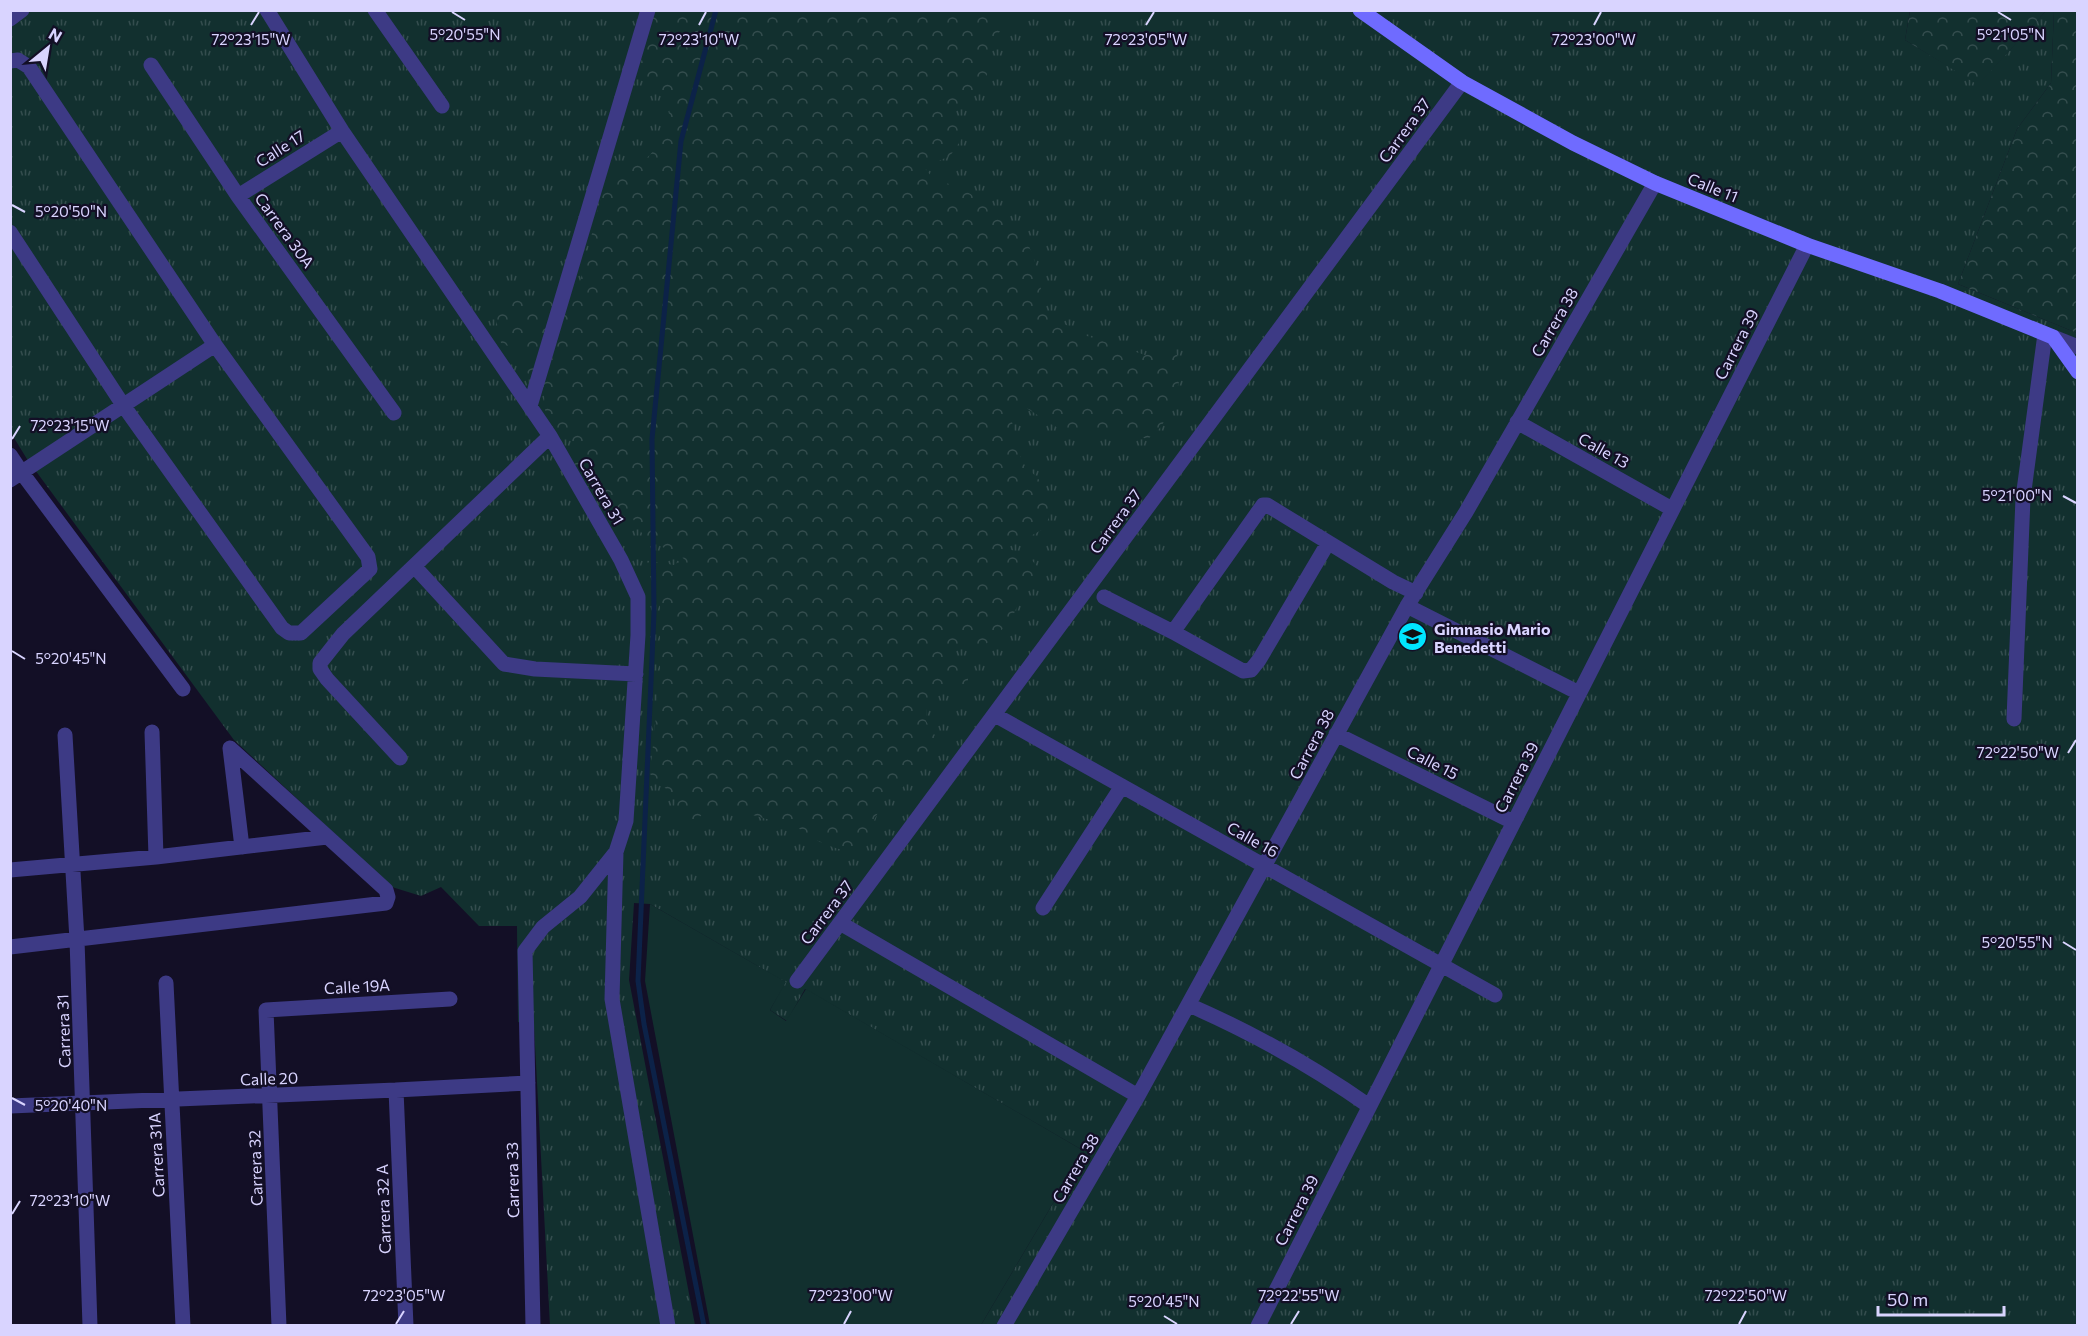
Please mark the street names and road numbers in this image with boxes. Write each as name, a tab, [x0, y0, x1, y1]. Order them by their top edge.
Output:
street label: Carrera 37	[1374, 94, 1434, 166]
street label: Calle 17	[252, 126, 308, 170]
street label: Calle 11	[1685, 168, 1741, 206]
street label: Carrera 30A	[251, 189, 319, 271]
street label: Carrera 38	[1527, 284, 1581, 360]
street label: Carrera 39	[1710, 305, 1762, 383]
street label: Calle 13	[1575, 428, 1633, 472]
street label: Carrera 31	[575, 454, 629, 528]
street label: Carrera 37	[1085, 485, 1145, 557]
street label: Carrera 38	[1285, 706, 1337, 782]
street label: Carrera 39	[1490, 738, 1542, 816]
street label: Calle 15	[1404, 741, 1462, 783]
street label: Calle 16	[1224, 817, 1282, 861]
street label: Carrera 37	[796, 876, 856, 948]
street label: Calle 19A	[323, 975, 391, 997]
street label: Carrera 31	[52, 994, 74, 1068]
street label: Calle 20	[240, 1067, 298, 1089]
street label: Carrera 31A	[144, 1112, 168, 1198]
street label: Carrera 32	[244, 1130, 266, 1206]
street label: Carrera 38	[1048, 1130, 1102, 1206]
street label: Carrera 33	[502, 1142, 522, 1218]
street label: Carrera 32 A	[372, 1164, 394, 1254]
street label: Carrera 39	[1270, 1171, 1322, 1249]

